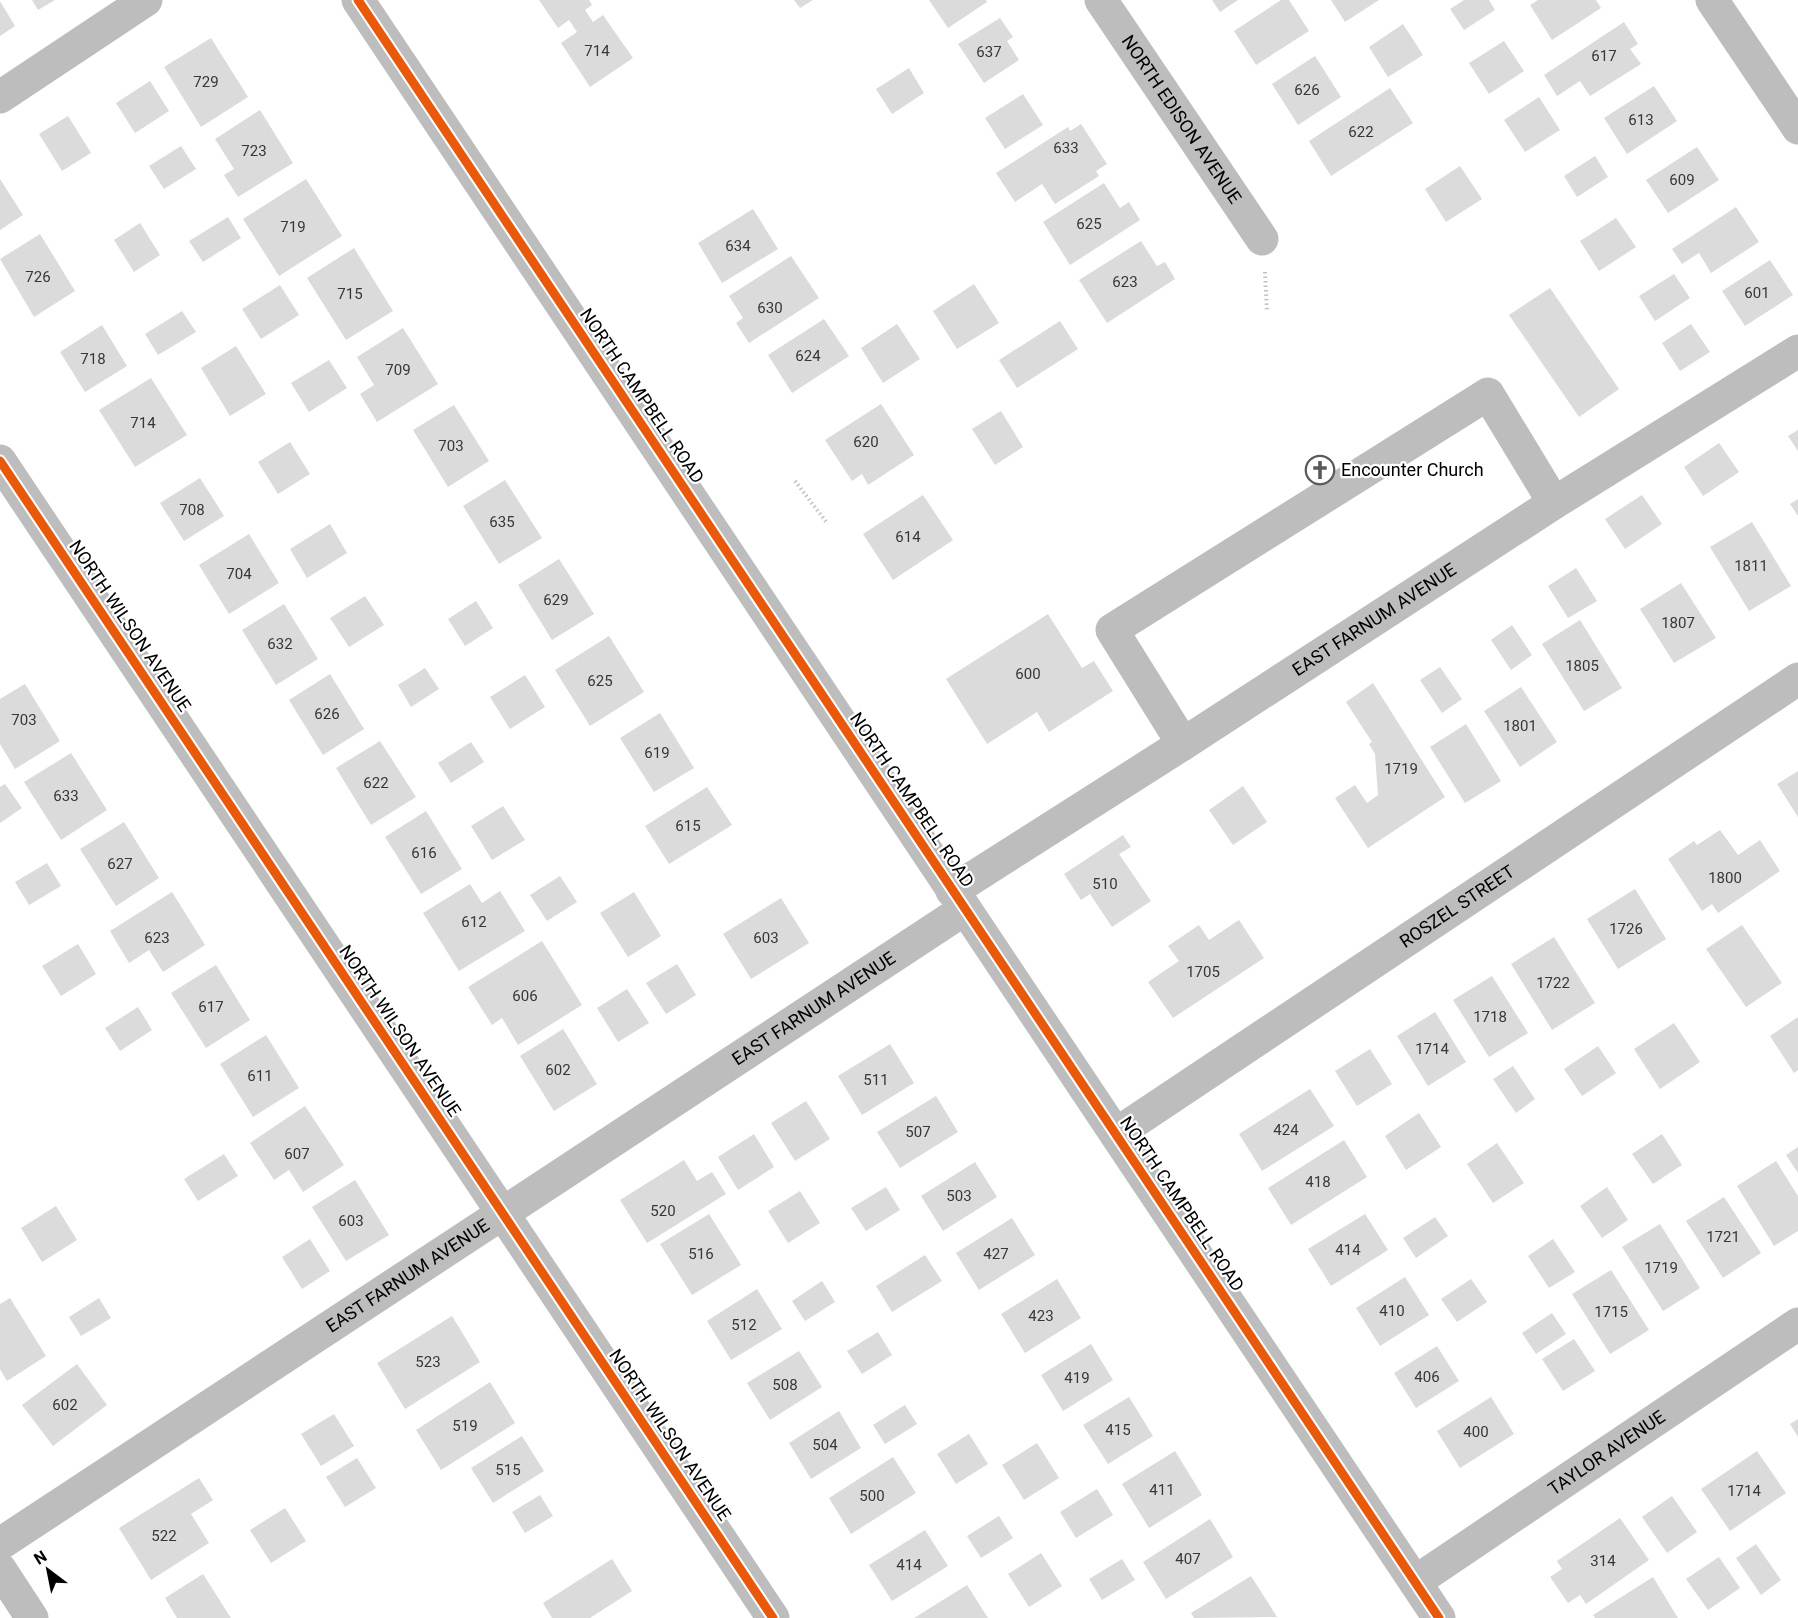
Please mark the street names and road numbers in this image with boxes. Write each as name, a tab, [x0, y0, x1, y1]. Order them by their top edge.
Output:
street label: NORTH EDISON AVENUE	[1118, 31, 1246, 207]
street label: NORTH CAMPBELL ROAD	[576, 304, 709, 487]
street label: NORTH WILSON AVENUE	[65, 536, 196, 715]
street label: EAST FARNUM AVENUE	[1288, 558, 1460, 680]
street label: NORTH CAMPBELL ROAD	[846, 708, 979, 891]
street label: ROSZEL STREET	[1396, 860, 1518, 952]
street label: NORTH WILSON AVENUE	[335, 941, 466, 1120]
street label: EAST FARNUM AVENUE	[728, 947, 899, 1069]
street label: NORTH CAMPBELL ROAD	[1116, 1112, 1249, 1295]
street label: EAST FARNUM AVENUE	[322, 1214, 493, 1337]
street label: NORTH WILSON AVENUE	[605, 1345, 736, 1524]
street label: TAYLOR AVENUE	[1544, 1406, 1669, 1499]

